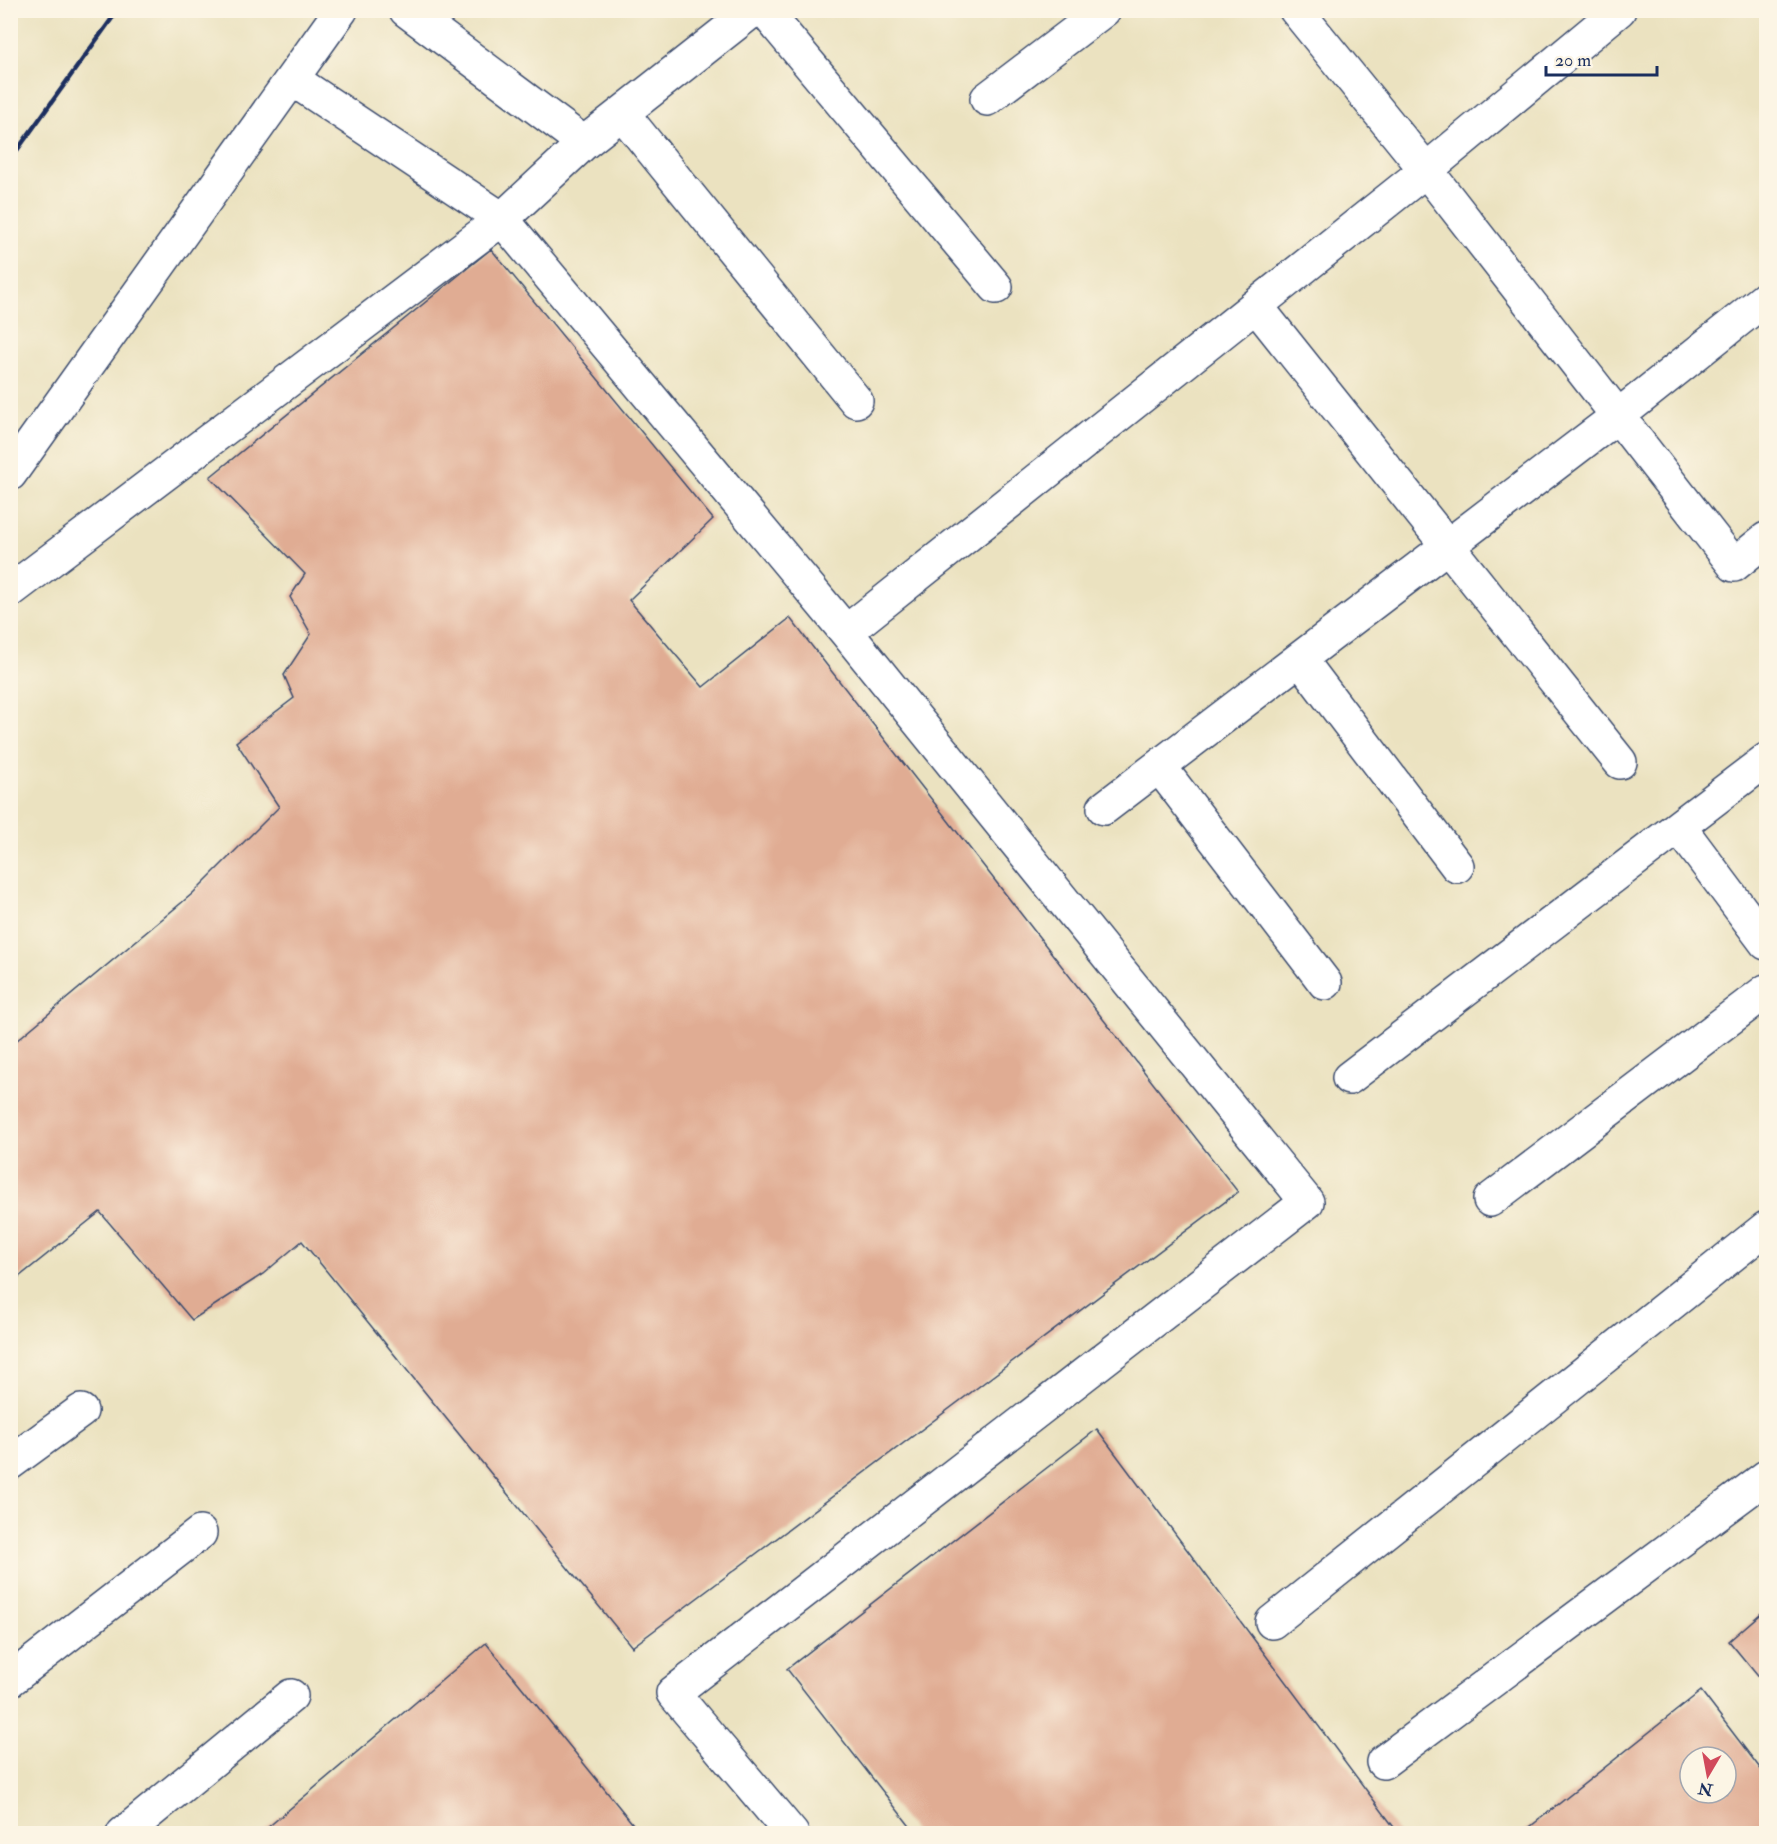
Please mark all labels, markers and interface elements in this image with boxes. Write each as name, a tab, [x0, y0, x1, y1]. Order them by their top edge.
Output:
scale bar	[1546, 39, 1657, 77]
text: 20 m	[1555, 49, 1591, 72]
north arrow	[1678, 1745, 1738, 1805]
text: N	[1696, 1778, 1715, 1800]

